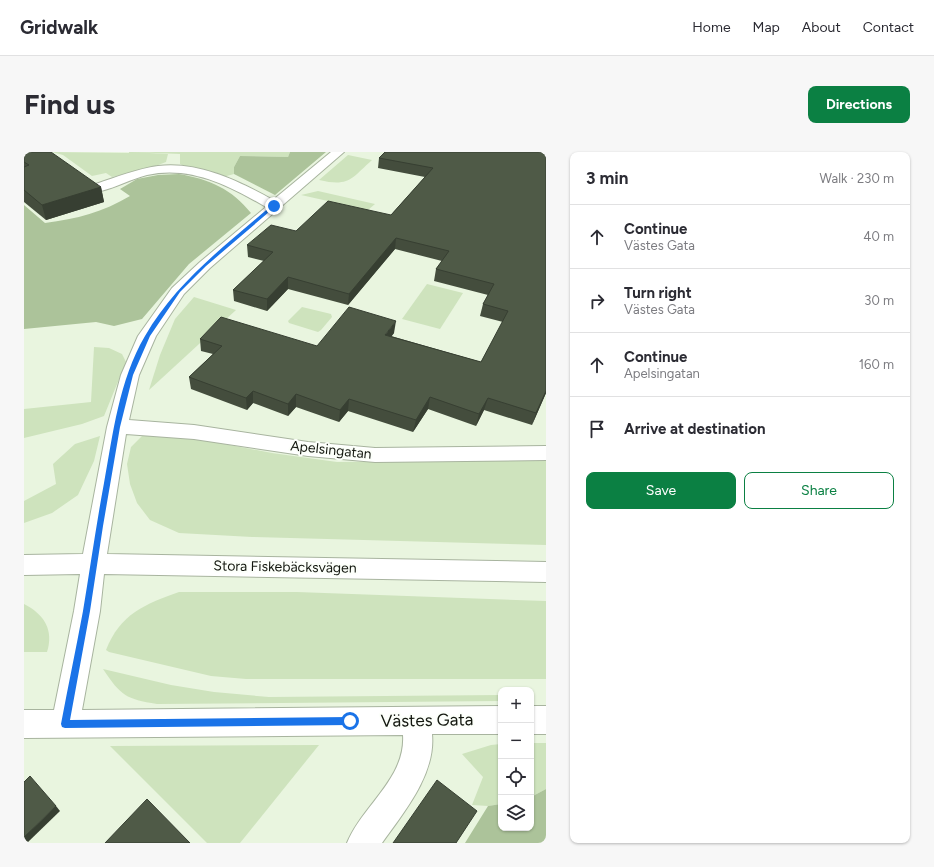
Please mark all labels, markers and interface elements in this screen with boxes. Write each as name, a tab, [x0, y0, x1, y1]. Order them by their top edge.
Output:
text: Gridwalk	[20, 16, 98, 39]
text: Home	[692, 19, 731, 36]
text: Map	[753, 19, 780, 36]
text: About	[802, 19, 841, 36]
text: Contact	[863, 19, 914, 36]
button: Directions	[808, 86, 910, 123]
text: Find us	[24, 87, 115, 121]
text: 3 min	[586, 168, 628, 188]
text: Walk · 230 m	[820, 171, 894, 186]
route end	[265, 197, 283, 215]
text: Continue	[624, 220, 687, 238]
icon: ahead	[586, 226, 608, 248]
text: 40 m	[863, 229, 894, 244]
text: Västes Gata	[624, 238, 695, 253]
text: Turn right	[624, 284, 692, 302]
icon: right	[586, 290, 608, 312]
text: 30 m	[864, 293, 894, 308]
text: Västes Gata	[624, 302, 695, 317]
text: Continue	[624, 348, 687, 366]
icon: ahead	[586, 354, 608, 376]
text: 160 m	[859, 357, 894, 372]
text: Apelsingatan	[624, 366, 700, 381]
icon: arrive	[586, 418, 608, 440]
text: Arrive at destination	[624, 420, 765, 438]
street label: Apelsingatan	[290, 437, 373, 463]
button: Save	[586, 472, 736, 509]
button: Share	[744, 472, 894, 509]
street label: Stora Fiskebäcksvägen	[213, 557, 357, 577]
map controls	[498, 687, 534, 831]
button: +	[498, 687, 534, 723]
street label: Västes Gata	[380, 709, 474, 731]
route start	[341, 712, 359, 730]
button: −	[498, 723, 534, 759]
button: locate	[498, 759, 534, 795]
button: layers	[498, 795, 534, 831]

